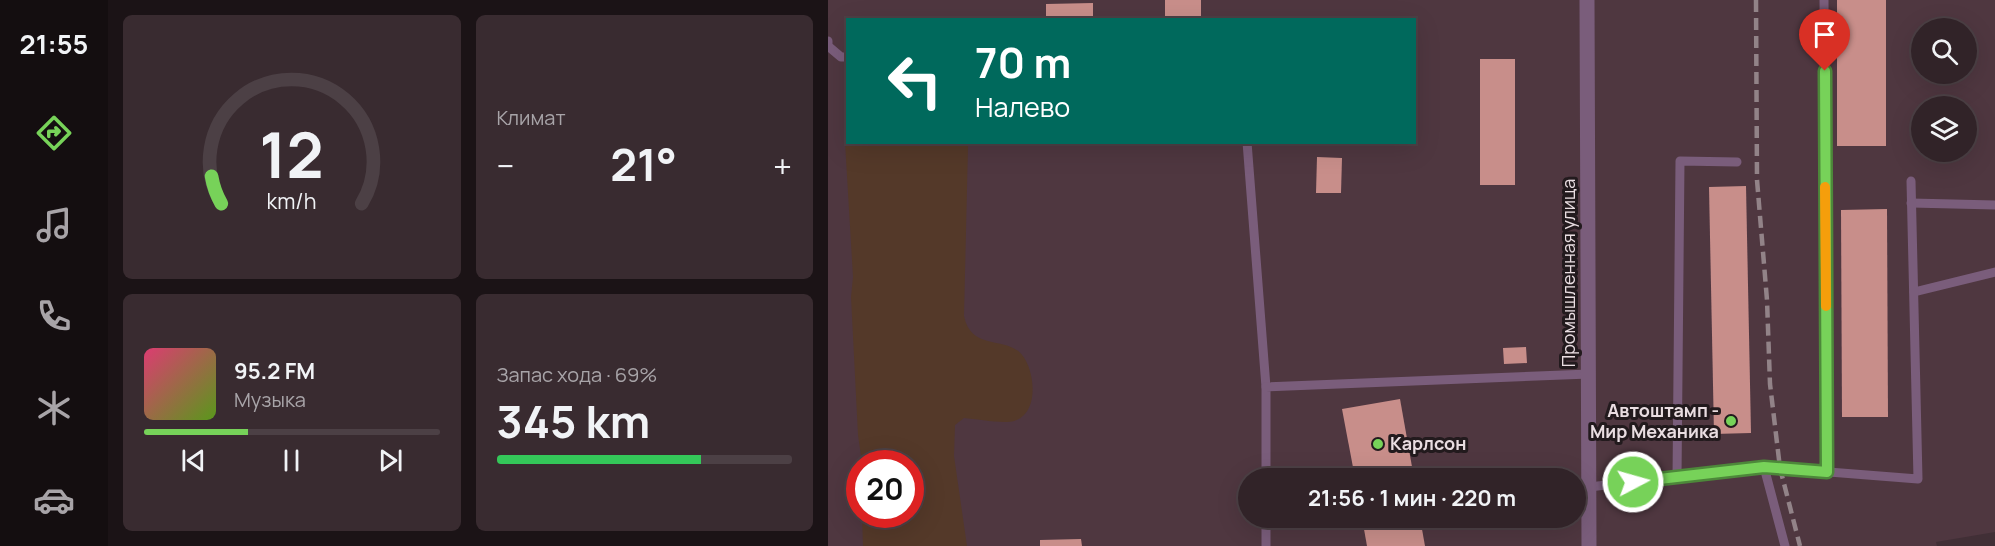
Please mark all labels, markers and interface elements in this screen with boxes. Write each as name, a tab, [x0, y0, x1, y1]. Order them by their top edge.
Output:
pin	[1799, 9, 1850, 71]
icon: arrive	[1808, 18, 1841, 51]
map controls	[1911, 18, 1977, 162]
button: search	[1911, 18, 1977, 84]
text: 21:55	[20, 25, 88, 62]
text: 70 m	[975, 33, 1071, 91]
icon: left	[876, 42, 954, 120]
text: Налево	[975, 88, 1070, 125]
button: layers	[1911, 96, 1977, 162]
text: Климат	[497, 104, 566, 131]
text: 12	[260, 111, 324, 197]
icon: directions	[33, 112, 75, 154]
text: 21°	[610, 133, 677, 195]
text: −	[497, 143, 514, 188]
text: +	[773, 143, 792, 188]
street label: Промышленная улица	[1556, 179, 1580, 367]
text: km/h	[267, 186, 317, 215]
icon: music	[33, 204, 75, 246]
icon: phone	[33, 295, 75, 337]
text: 95.2 FM	[234, 356, 315, 386]
text: Запас хода · 69%	[497, 361, 657, 388]
text: Музыка	[234, 386, 306, 413]
icon: climate	[33, 387, 75, 429]
text: 345 km	[497, 390, 650, 452]
place label: Автоштамп - Мир Механика	[1590, 398, 1719, 443]
marker: Автоштамп - Мир Механика	[1724, 414, 1738, 428]
place label: Карлсон	[1390, 431, 1466, 455]
marker: Карлсон	[1371, 437, 1385, 451]
icon: previous	[177, 444, 210, 477]
icon: pause	[275, 444, 308, 477]
icon: next	[374, 444, 407, 477]
speed limit sign: 20	[846, 450, 924, 528]
position arrow	[1601, 450, 1665, 514]
icon: car	[33, 479, 75, 521]
text: 21:56 · 1 мин · 220 m	[1308, 483, 1516, 513]

